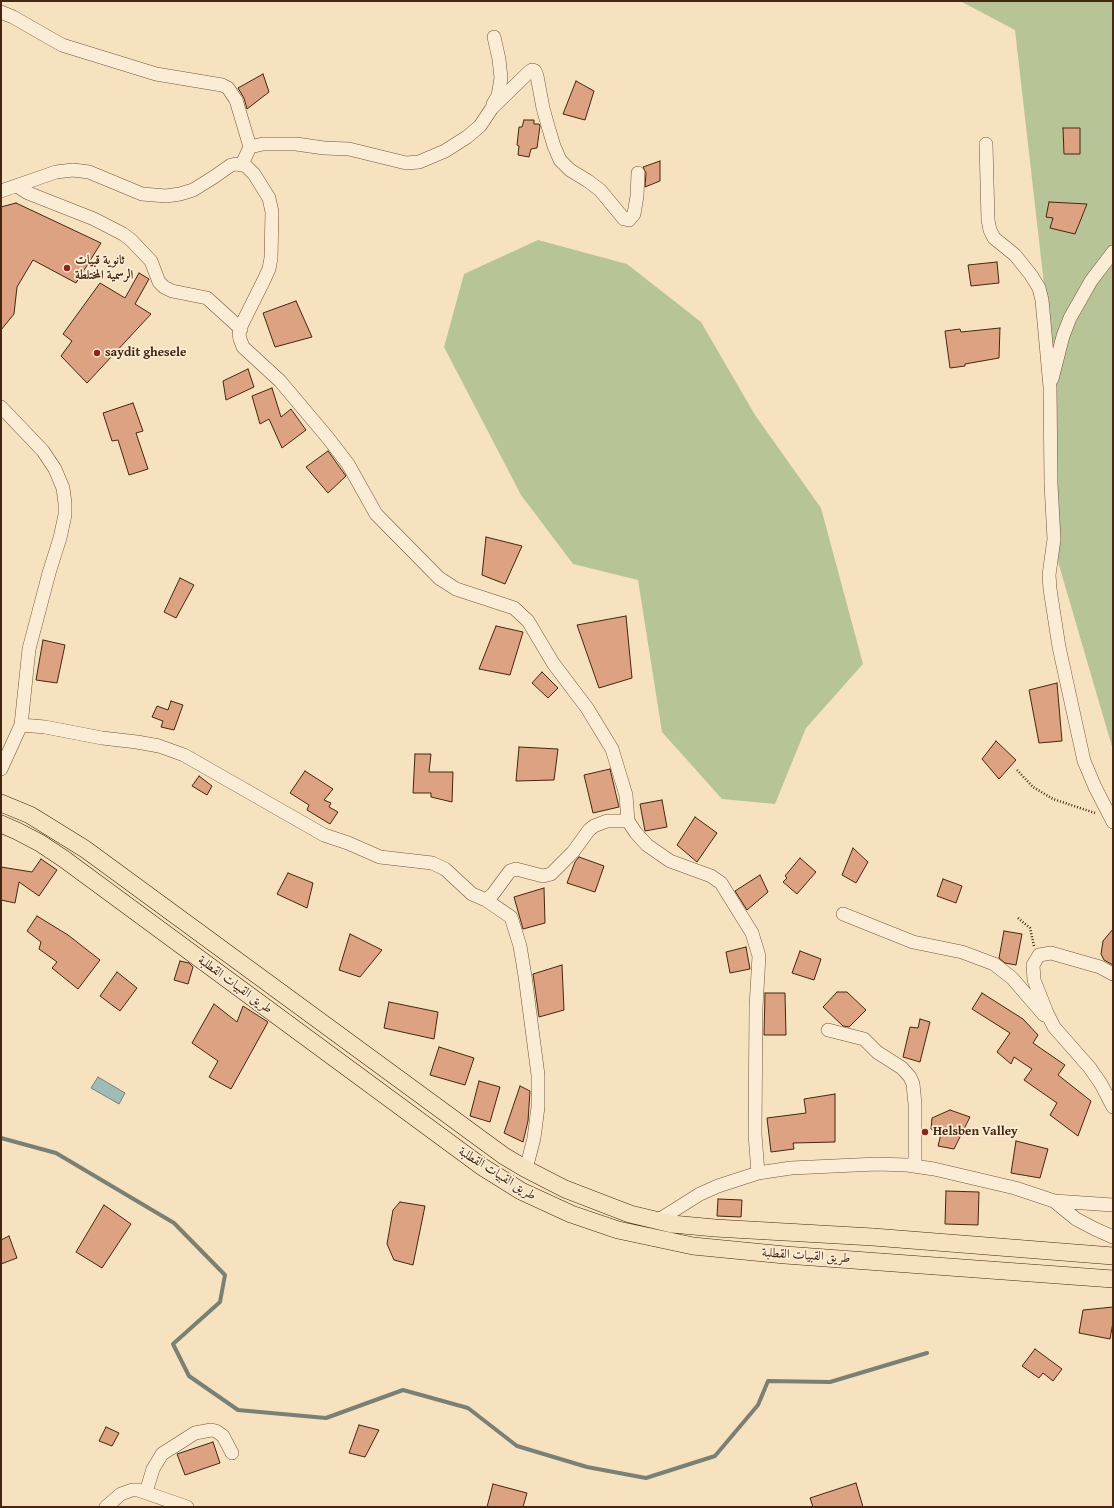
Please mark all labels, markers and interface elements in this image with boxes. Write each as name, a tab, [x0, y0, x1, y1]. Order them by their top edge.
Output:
place label: ثانوية قبيات الرسمية المختلطة	[75, 253, 133, 284]
marker: ثانوية قبيات الرسمية المختلطة	[62, 263, 72, 273]
place label: saydit ghesele	[105, 345, 186, 361]
marker: saydit ghesele	[92, 348, 102, 358]
street label: طريق القبيات القطلبة	[195, 953, 275, 1017]
place label: Helsben Valley	[933, 1124, 1018, 1140]
marker: Helsben Valley	[920, 1127, 930, 1137]
street label: طريق القبيات القطلبة	[455, 1144, 539, 1204]
street label: طريق القبيات القطلبة	[761, 1245, 851, 1267]

